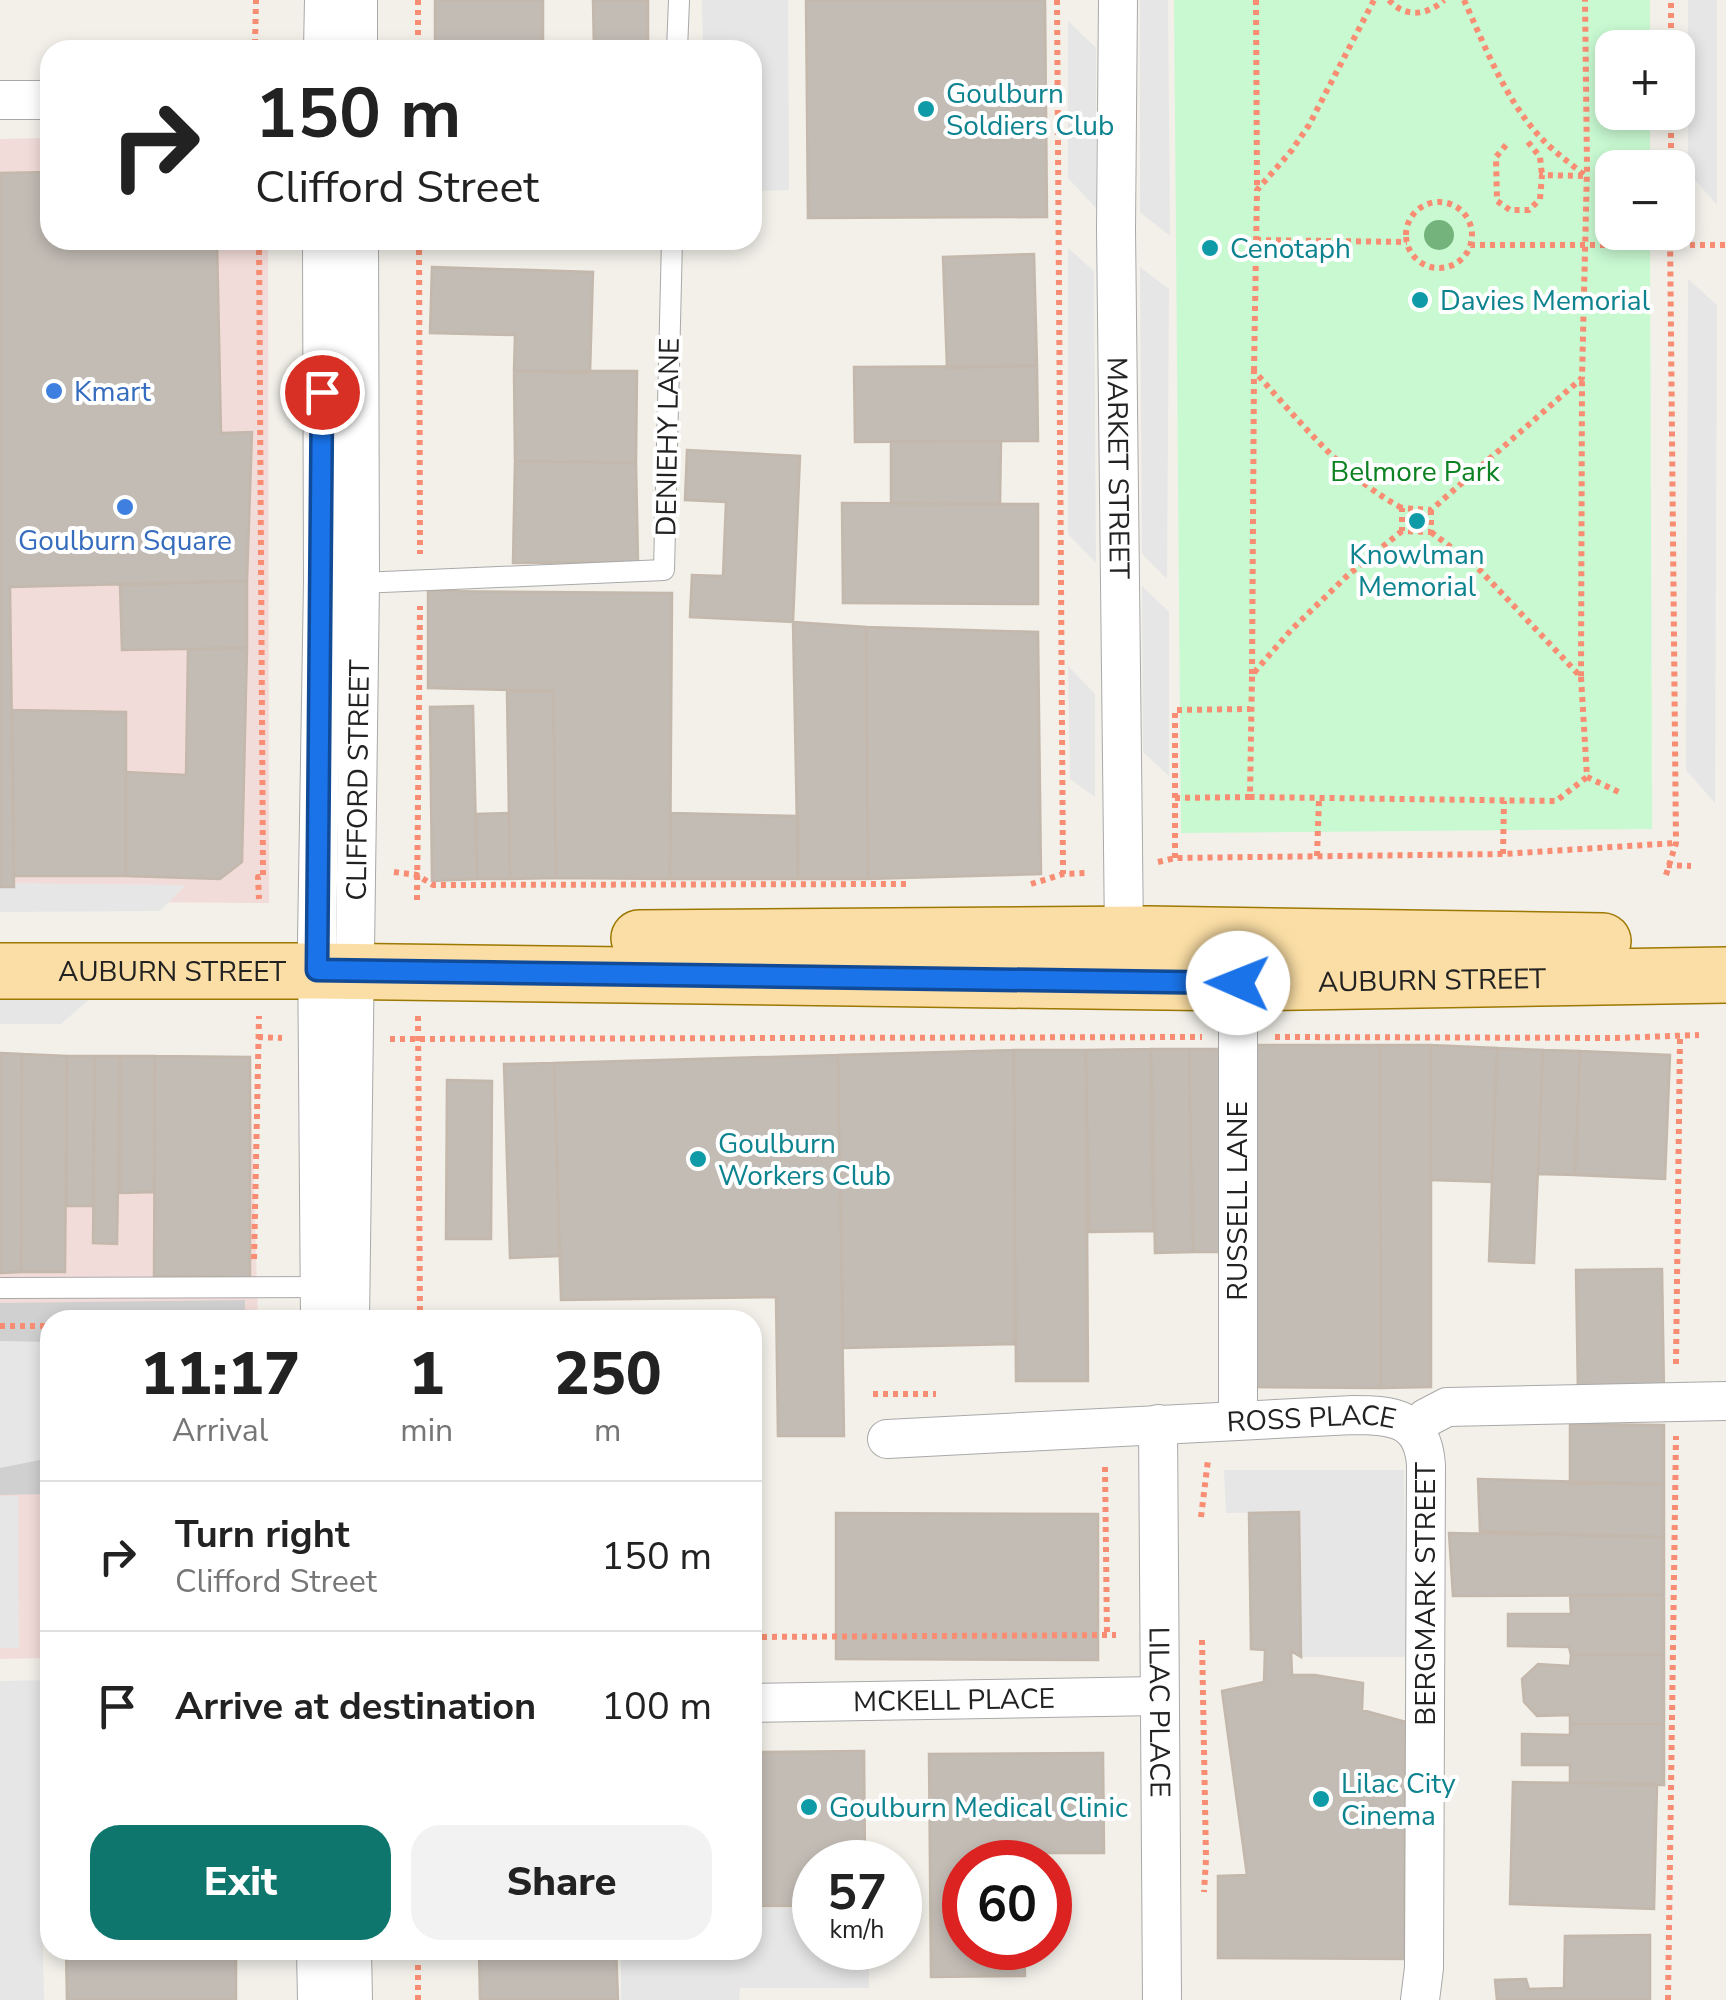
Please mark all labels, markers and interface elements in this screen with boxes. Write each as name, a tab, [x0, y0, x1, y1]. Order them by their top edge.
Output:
map controls	[1595, 30, 1695, 250]
button: +	[1595, 30, 1695, 130]
text: 150 m	[255, 66, 461, 162]
place label: Goulburn Soldiers Club	[946, 75, 1114, 145]
icon: right	[90, 80, 220, 210]
marker: Goulburn Soldiers Club	[915, 98, 937, 120]
button: −	[1595, 150, 1695, 250]
text: Clifford Street	[255, 157, 539, 218]
place label: Cenotaph	[1230, 230, 1351, 268]
marker: Cenotaph	[1199, 237, 1221, 259]
place label: Davies Memorial	[1440, 282, 1651, 320]
marker: Davies Memorial	[1409, 289, 1431, 311]
street label: DENIEHY LANE	[647, 337, 689, 537]
pin	[280, 350, 365, 435]
street label: MARKET STREET	[1097, 357, 1138, 579]
icon: arrive	[295, 365, 350, 420]
place label: Kmart	[74, 373, 151, 411]
marker: Kmart	[43, 380, 65, 402]
park label: Belmore Park	[1330, 453, 1501, 491]
marker: Goulburn Square	[114, 496, 136, 518]
marker: Knowlman Memorial	[1406, 510, 1428, 532]
place label: Goulburn Square	[18, 522, 232, 560]
place label: Knowlman Memorial	[1349, 536, 1485, 606]
street label: CLIFFORD STREET	[338, 659, 379, 901]
position arrow	[1186, 931, 1290, 1035]
street label: AUBURN STREET	[58, 953, 286, 991]
street label: AUBURN STREET	[1317, 960, 1546, 1002]
street label: RUSSELL LANE	[1219, 1101, 1257, 1301]
place label: Goulburn Workers Club	[718, 1125, 891, 1195]
marker: Goulburn Workers Club	[687, 1148, 709, 1170]
text: 11:17	[140, 1333, 300, 1415]
text: 1	[409, 1333, 445, 1415]
text: 250	[554, 1333, 662, 1415]
street label: ROSS PLACE	[1226, 1397, 1399, 1441]
text: Arrival	[172, 1409, 268, 1452]
text: min	[400, 1409, 453, 1452]
text: m	[594, 1409, 621, 1452]
street label: BERGMARK STREET	[1407, 1462, 1445, 1726]
text: Turn right	[175, 1509, 350, 1560]
icon: right	[90, 1529, 145, 1584]
text: 150 m	[601, 1531, 712, 1582]
text: Clifford Street	[175, 1560, 377, 1603]
street label: LILAC PLACE	[1139, 1626, 1179, 1798]
icon: arrive	[90, 1679, 145, 1734]
street label: MCKELL PLACE	[853, 1680, 1055, 1721]
text: Arrive at destination	[175, 1681, 536, 1732]
text: 100 m	[601, 1681, 712, 1732]
place label: Lilac City Cinema	[1341, 1765, 1456, 1835]
marker: Lilac City Cinema	[1310, 1788, 1332, 1810]
place label: Goulburn Medical Clinic	[829, 1789, 1128, 1827]
marker: Goulburn Medical Clinic	[798, 1796, 820, 1818]
button: Exit	[90, 1825, 391, 1940]
button: Share	[411, 1825, 712, 1940]
speed limit sign: 60	[942, 1840, 1072, 1970]
text: 57	[827, 1858, 887, 1927]
text: km/h	[829, 1913, 885, 1947]

